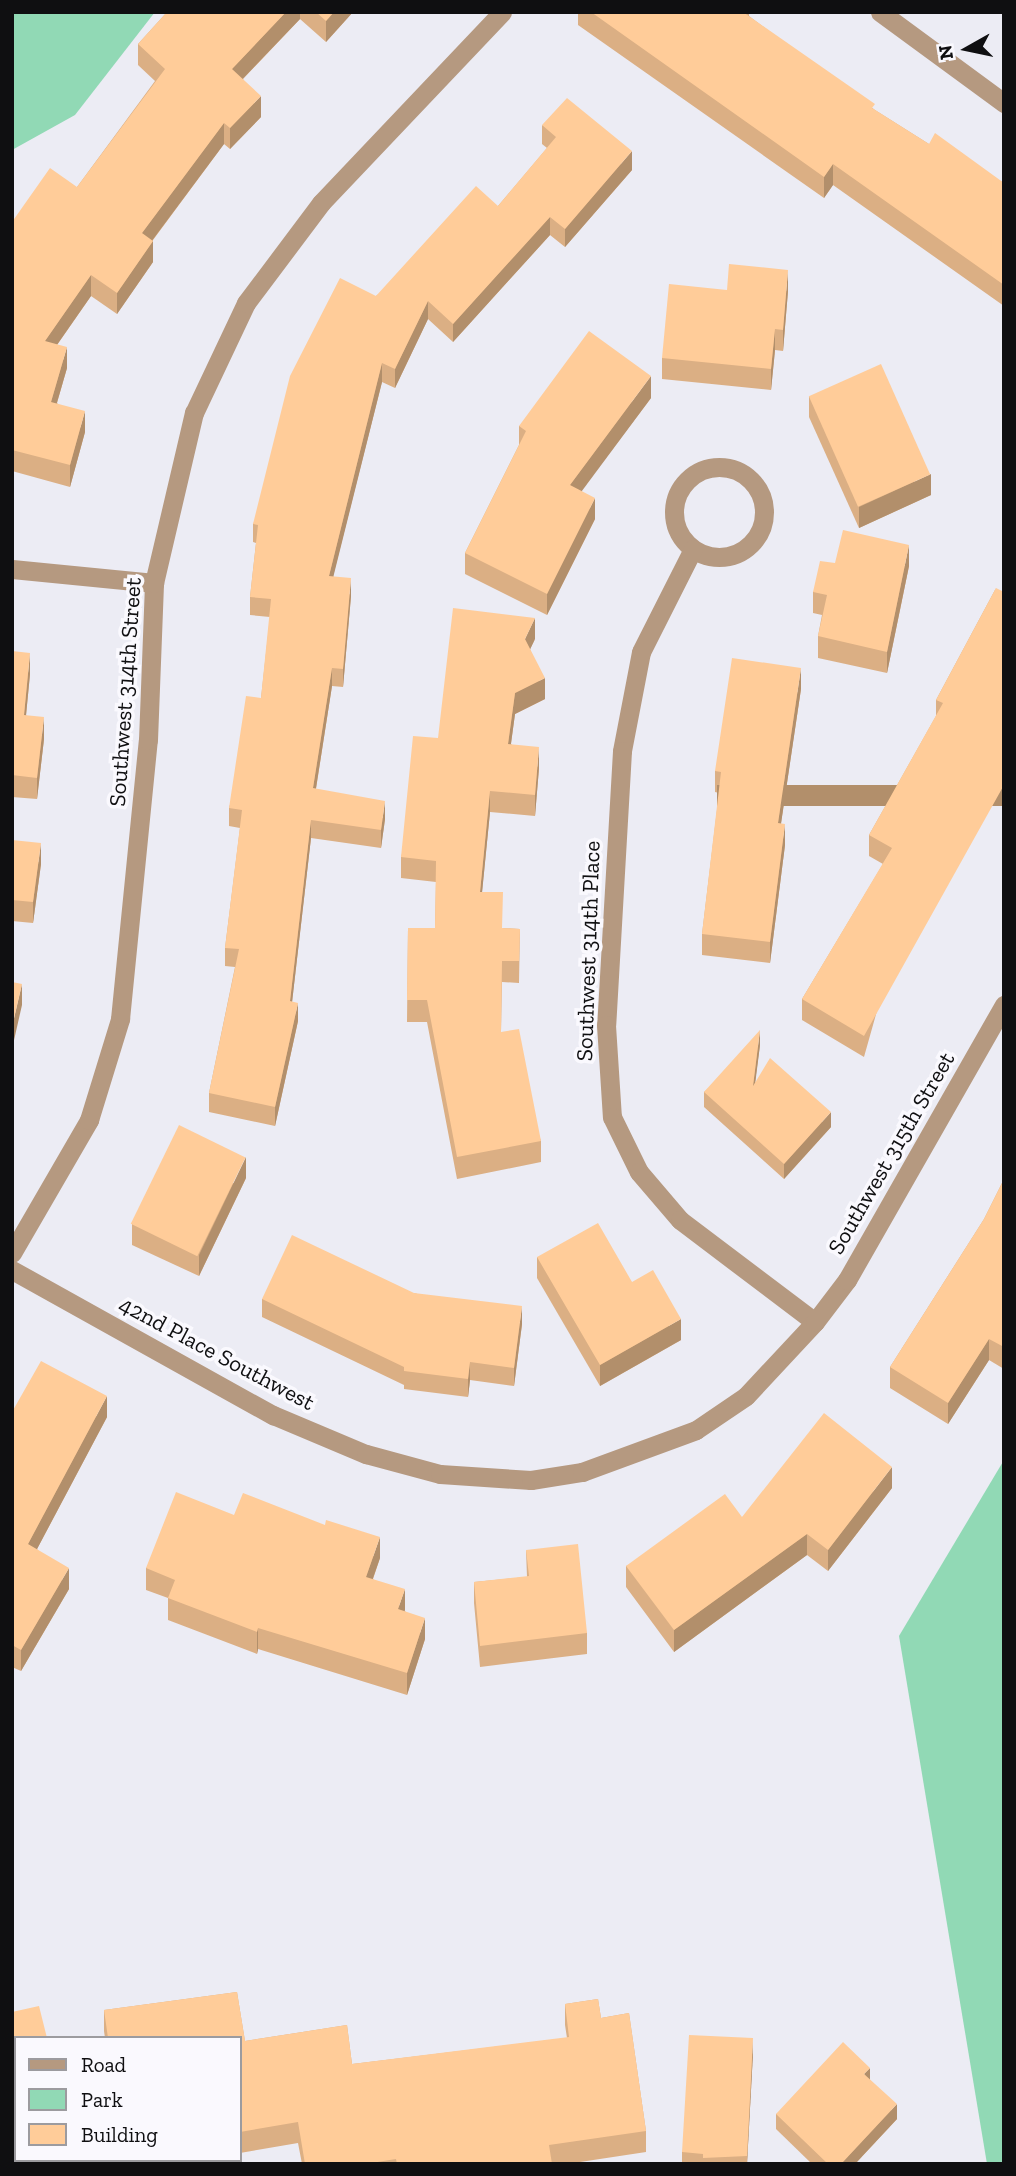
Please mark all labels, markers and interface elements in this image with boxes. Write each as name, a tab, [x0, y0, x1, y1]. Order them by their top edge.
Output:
north arrow	[932, 14, 1002, 84]
text: N	[933, 43, 958, 61]
street label: Southwest 314th Street	[103, 576, 147, 808]
street label: Southwest 314th Place	[570, 840, 606, 1062]
street label: Southwest 315th Street	[822, 1047, 960, 1259]
street label: 42nd Place Southwest	[115, 1290, 319, 1416]
legend	[14, 2036, 242, 2162]
text: Road	[81, 2052, 126, 2077]
text: Park	[81, 2087, 123, 2112]
text: Building	[81, 2122, 158, 2147]

